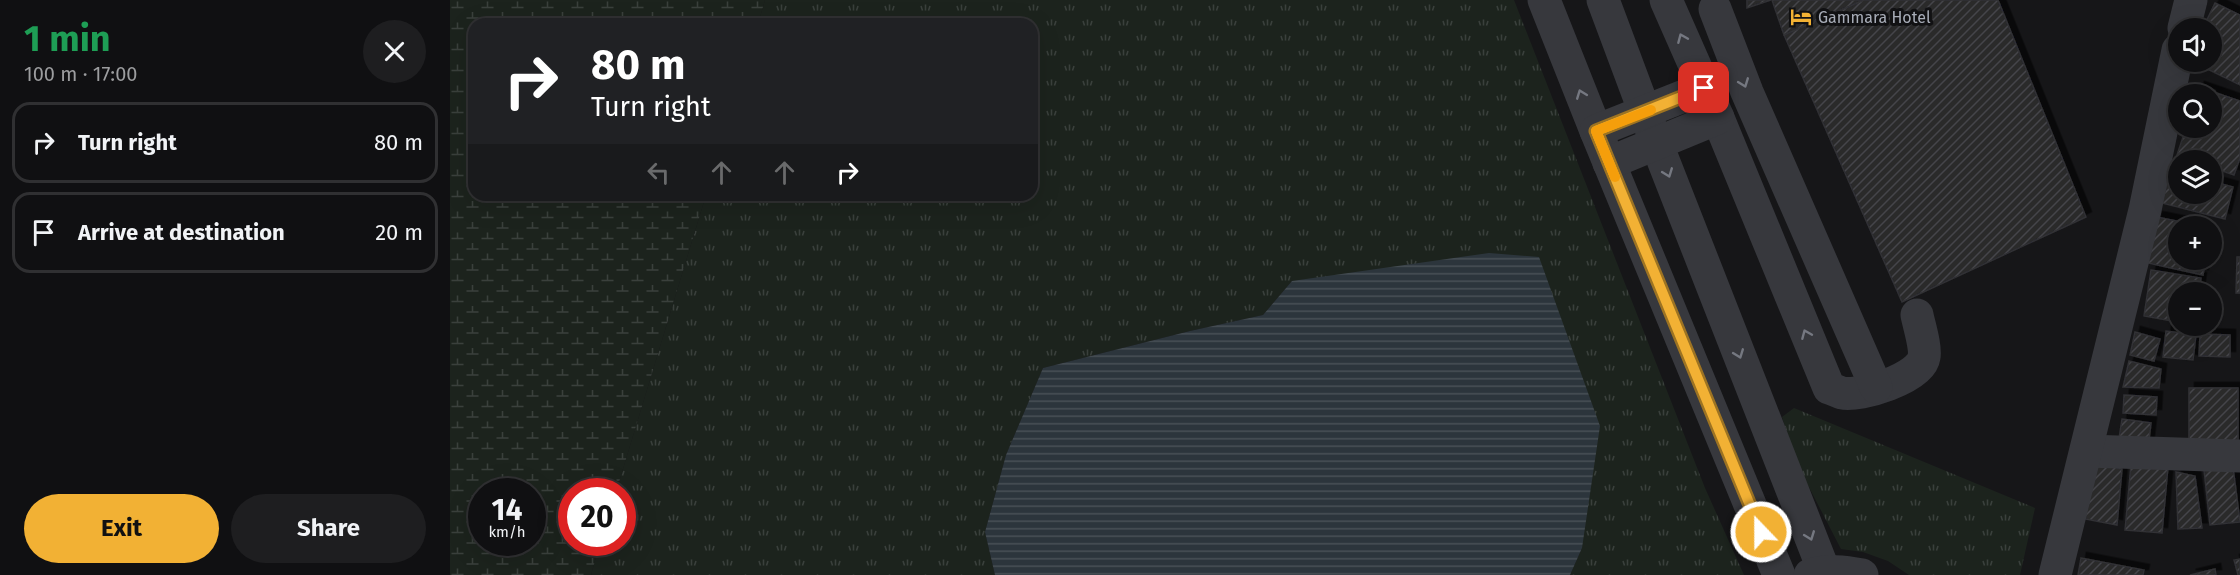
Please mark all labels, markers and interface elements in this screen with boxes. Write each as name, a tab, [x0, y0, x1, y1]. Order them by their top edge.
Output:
hotel icon: Gammara Hotel	[1789, 5, 1813, 29]
place label: Gammara Hotel	[1818, 8, 1931, 27]
text: 1 min	[24, 17, 111, 61]
map controls	[2168, 18, 2222, 336]
button: sound	[2168, 18, 2222, 72]
button: close	[363, 20, 426, 83]
one-way arrow	[1677, 33, 1689, 44]
text: 80 m	[591, 40, 685, 90]
icon: right	[492, 42, 570, 120]
text: 100 m · 17:00	[24, 62, 137, 86]
pin	[1678, 62, 1729, 113]
icon: arrive	[1687, 71, 1720, 104]
one-way arrow	[1736, 77, 1749, 87]
button: search	[2168, 84, 2222, 138]
one-way arrow	[1576, 89, 1588, 100]
text: Turn right	[591, 91, 711, 123]
icon: right	[27, 126, 60, 159]
text: Turn right	[78, 129, 177, 156]
text: 80 m	[374, 129, 423, 156]
button: layers	[2168, 150, 2222, 204]
icon: left	[642, 156, 675, 189]
icon: ahead	[705, 156, 738, 189]
icon: ahead	[768, 156, 801, 189]
icon: right	[831, 156, 864, 189]
one-way arrow	[1661, 167, 1673, 178]
icon: arrive	[27, 216, 60, 249]
button: +	[2168, 216, 2222, 270]
text: Arrive at destination	[78, 219, 285, 246]
text: 20 m	[375, 219, 423, 246]
button: −	[2168, 282, 2222, 336]
one-way arrow	[1801, 329, 1813, 340]
one-way arrow	[1732, 348, 1744, 359]
speed limit sign: 20	[558, 478, 636, 556]
text: 14	[492, 492, 522, 528]
button: Exit	[24, 494, 219, 563]
button: Share	[231, 494, 426, 563]
position arrow	[1729, 500, 1793, 564]
text: km/h	[488, 523, 526, 541]
one-way arrow	[1803, 530, 1815, 541]

